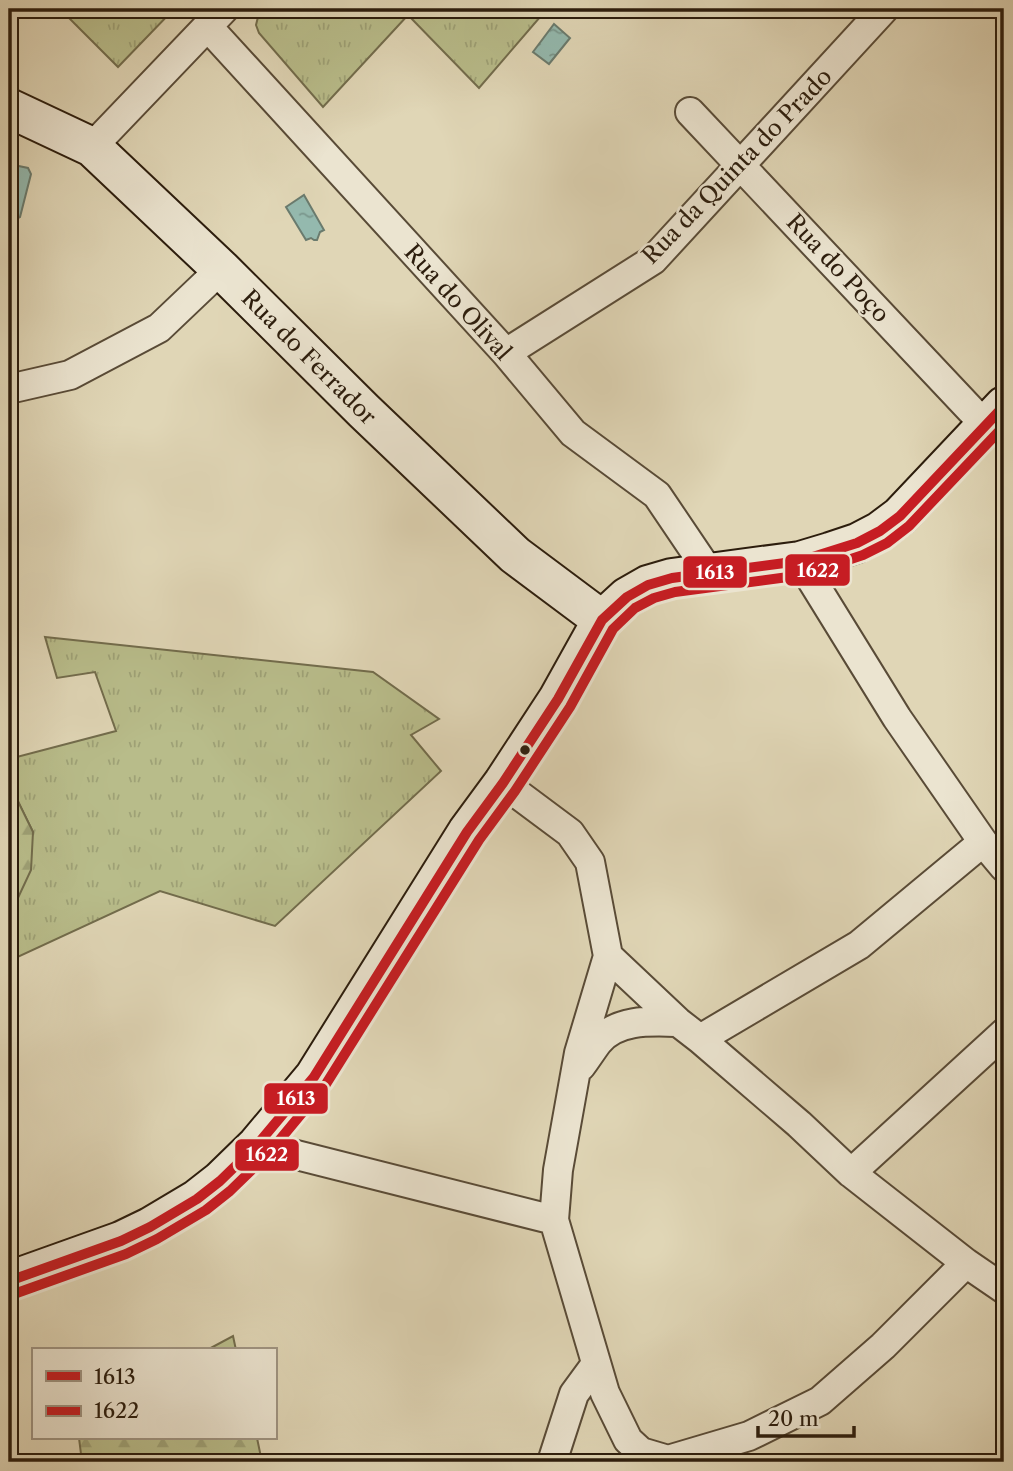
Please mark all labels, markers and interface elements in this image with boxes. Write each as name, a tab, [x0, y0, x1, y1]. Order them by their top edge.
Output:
street label: Rua da Quinta do Prado	[636, 62, 838, 270]
street label: Rua do Poço	[781, 208, 895, 328]
street label: Rua do Olival	[399, 238, 518, 366]
street label: Rua do Ferrador	[236, 284, 382, 430]
line badge: 1622	[784, 553, 851, 587]
line badge: 1613	[682, 555, 748, 589]
text: 1622	[797, 559, 839, 582]
text: 1613	[695, 561, 735, 584]
unlabelled marker	[518, 743, 532, 757]
line badge: 1613	[263, 1082, 329, 1115]
text: 1613	[276, 1087, 316, 1110]
line badge: 1622	[234, 1138, 300, 1172]
text: 1622	[246, 1143, 288, 1166]
legend	[32, 1348, 276, 1440]
text: 1613	[94, 1364, 136, 1389]
scale bar	[758, 1394, 854, 1438]
text: 1622	[94, 1398, 139, 1423]
text: 20 m	[768, 1406, 819, 1431]

